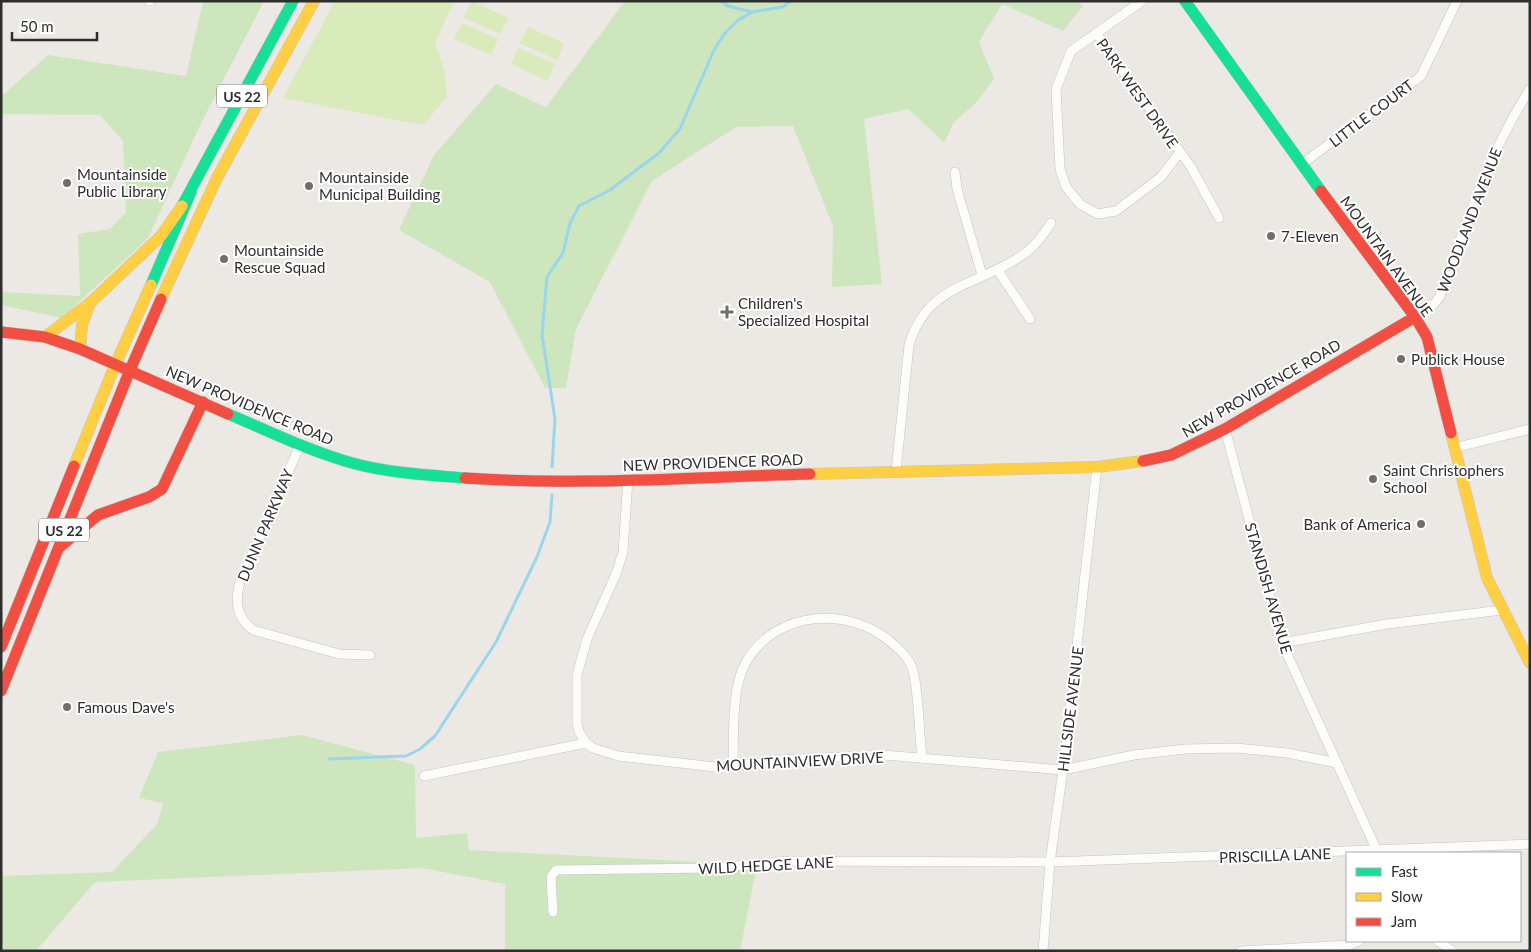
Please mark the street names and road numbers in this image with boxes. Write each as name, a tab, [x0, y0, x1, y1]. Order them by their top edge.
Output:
street label: PARK WEST DRIVE	[1093, 35, 1183, 151]
street label: LITTLE COURT	[1325, 75, 1417, 150]
road number: US 22	[217, 84, 267, 108]
street label: WOODLAND AVENUE	[1433, 145, 1505, 295]
street label: MOUNTAIN AVENUE	[1337, 192, 1437, 320]
street label: NEW PROVIDENCE ROAD	[1178, 335, 1344, 441]
street label: NEW PROVIDENCE ROAD	[164, 361, 336, 449]
street label: NEW PROVIDENCE ROAD	[623, 450, 803, 474]
street label: DUNN PARKWAY	[233, 466, 297, 584]
road number: US 22	[39, 518, 89, 542]
street label: STANDISH AVENUE	[1242, 520, 1296, 656]
street label: HILLSIDE AVENUE	[1053, 645, 1087, 773]
street label: MOUNTAINVIEW DRIVE	[716, 748, 884, 774]
street label: PRISCILLA LANE	[1219, 844, 1331, 866]
street label: WILD HEDGE LANE	[698, 852, 834, 878]

